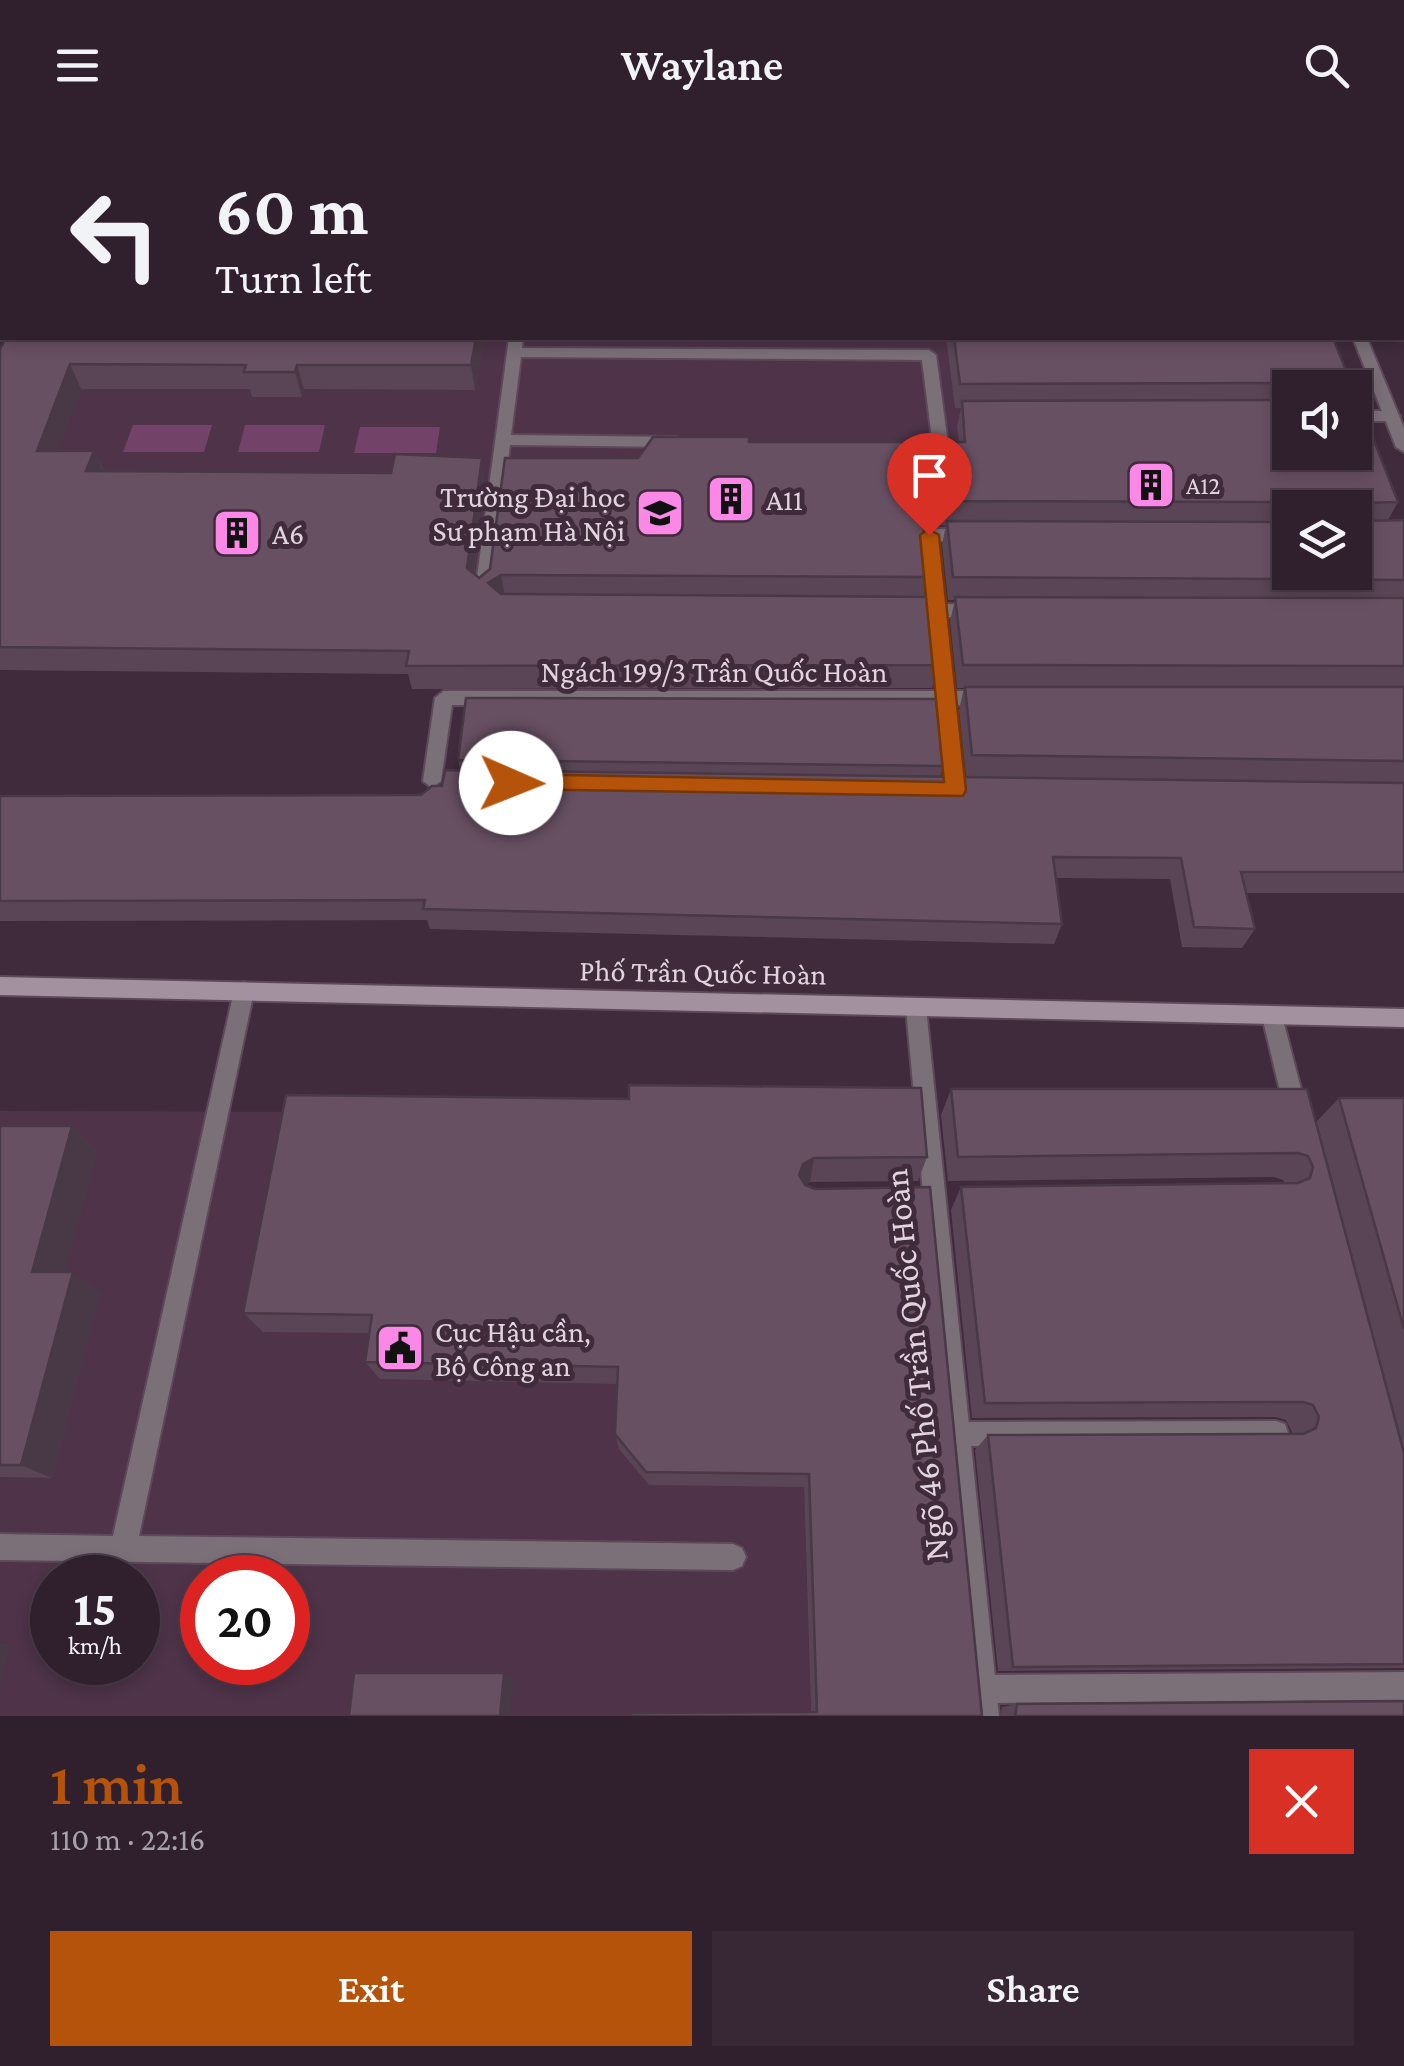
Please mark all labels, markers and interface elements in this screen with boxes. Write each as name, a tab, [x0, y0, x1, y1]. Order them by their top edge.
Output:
icon: menu	[50, 38, 105, 93]
icon: search	[1299, 38, 1354, 93]
text: Waylane	[621, 40, 783, 90]
icon: left	[50, 170, 180, 300]
text: 60 m	[215, 171, 368, 249]
text: Turn left	[215, 253, 372, 303]
map controls	[1272, 370, 1372, 590]
button: sound	[1272, 370, 1372, 470]
pin	[887, 433, 972, 536]
icon: arrive	[902, 448, 957, 503]
building icon: A12	[1125, 459, 1177, 511]
place label: A12	[1186, 472, 1221, 499]
building icon: A11	[705, 473, 757, 525]
place label: Trường Đại học Sư phạm Hà Nội	[432, 480, 626, 548]
place label: A11	[766, 483, 803, 516]
school or university icon: Trường Đại học Sư phạm Hà Nội	[634, 487, 686, 539]
button: layers	[1272, 490, 1372, 590]
building icon: A6	[211, 507, 263, 559]
place label: A6	[272, 517, 304, 550]
street label: Ngách 199/3 Trần Quốc Hoàn	[541, 655, 887, 689]
position arrow	[459, 731, 563, 835]
street label: Phố Trần Quốc Hoàn	[579, 953, 827, 991]
street label: Ngõ 46 Phố Trần Quốc Hoàn	[876, 1167, 956, 1563]
place label: Cục Hậu cần, Bộ Công an	[435, 1315, 591, 1383]
public building icon: Cục Hậu cần, Bộ Công an	[374, 1322, 426, 1374]
speed limit sign: 20	[180, 1555, 310, 1685]
text: 15	[73, 1580, 117, 1636]
text: km/h	[68, 1632, 122, 1659]
button: close	[1249, 1749, 1354, 1854]
text: 1 min	[50, 1750, 183, 1817]
text: 110 m · 22:16	[50, 1821, 205, 1857]
button: Exit	[50, 1931, 692, 2046]
button: Share	[712, 1931, 1354, 2046]

